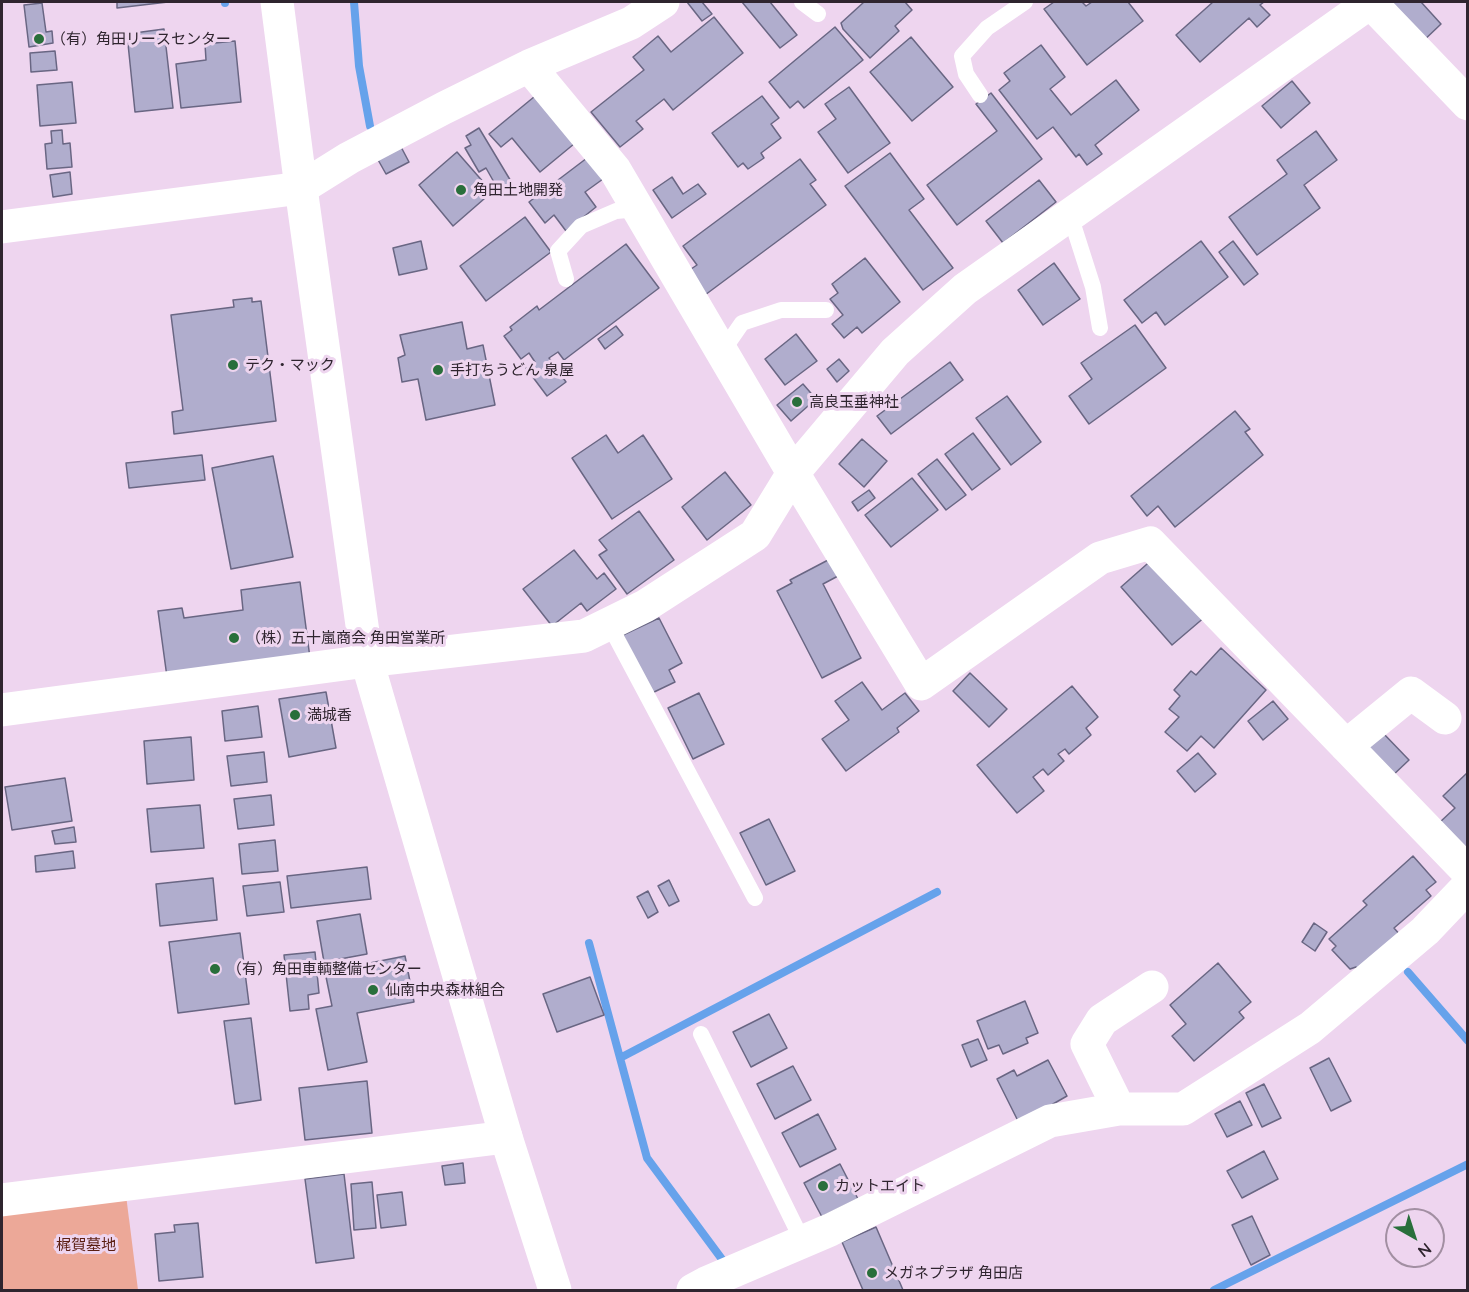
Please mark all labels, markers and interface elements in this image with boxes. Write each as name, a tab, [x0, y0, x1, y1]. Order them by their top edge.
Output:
place label: （有）角田リースセンター	[51, 30, 231, 48]
marker: （有）角田リースセンター	[32, 32, 46, 46]
place label: 角田土地開発	[473, 181, 563, 199]
marker: 角田土地開発	[454, 183, 468, 197]
place label: テク・マック	[245, 356, 335, 374]
marker: テク・マック	[226, 358, 240, 372]
place label: 手打ちうどん 泉屋	[450, 361, 574, 379]
marker: 手打ちうどん 泉屋	[431, 363, 445, 377]
place label: 高良玉垂神社	[809, 393, 899, 411]
marker: 高良玉垂神社	[790, 395, 804, 409]
place label: （株）五十嵐商会 角田営業所	[246, 629, 445, 647]
marker: （株）五十嵐商会 角田営業所	[227, 631, 241, 645]
place label: 満城香	[307, 706, 352, 724]
marker: 満城香	[288, 708, 302, 722]
place label: （有）角田車輌整備センター	[227, 960, 422, 978]
marker: （有）角田車輌整備センター	[208, 962, 222, 976]
place label: 仙南中央森林組合	[385, 981, 505, 999]
marker: 仙南中央森林組合	[366, 983, 380, 997]
place label: カットエイト	[835, 1177, 925, 1195]
marker: カットエイト	[816, 1179, 830, 1193]
north arrow	[1385, 1208, 1445, 1268]
park label: 梶賀墓地	[56, 1236, 116, 1254]
text: N	[1414, 1239, 1436, 1262]
place label: メガネプラザ 角田店	[884, 1264, 1023, 1282]
marker: メガネプラザ 角田店	[865, 1266, 879, 1280]

